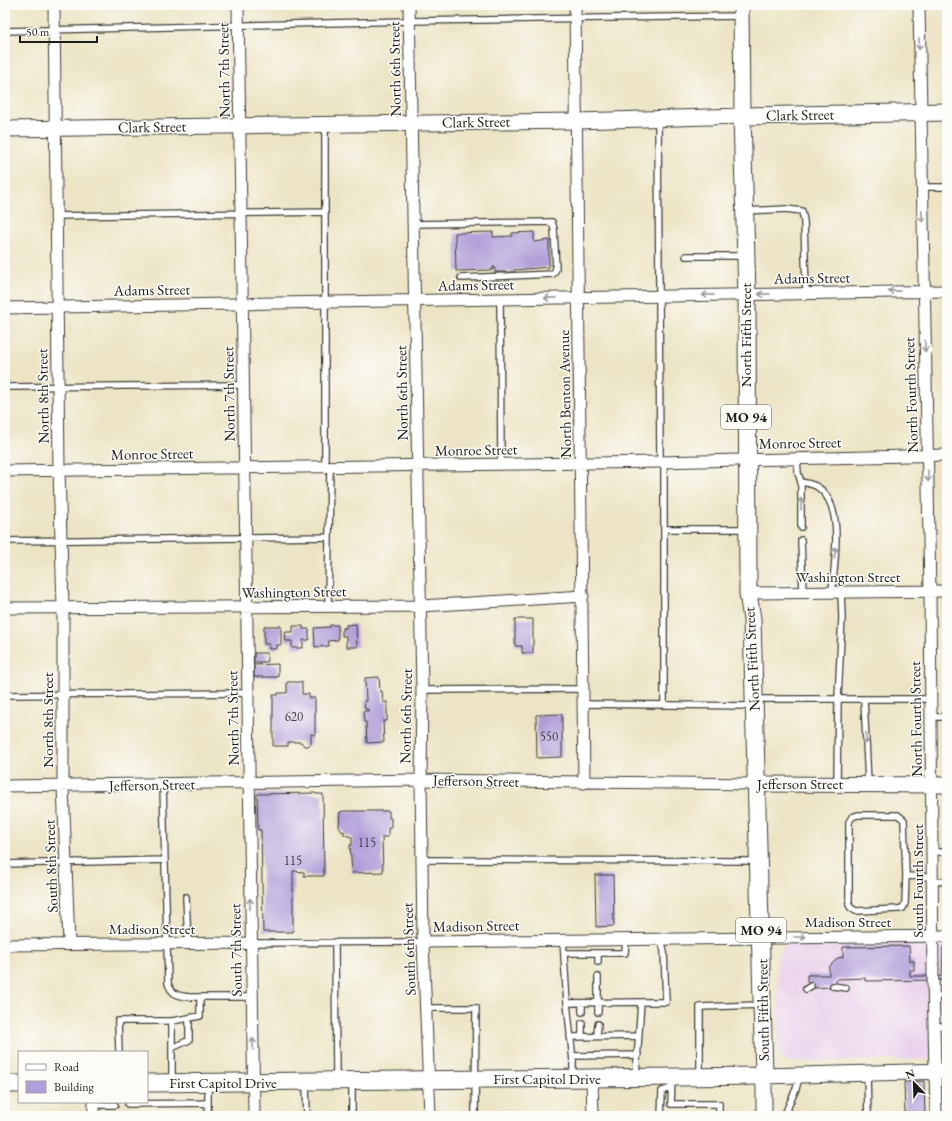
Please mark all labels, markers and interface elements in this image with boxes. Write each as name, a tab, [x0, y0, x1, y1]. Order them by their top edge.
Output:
scale bar	[20, 18, 97, 44]
street label: North 6th Street	[384, 21, 405, 117]
street label: North 7th Street	[213, 22, 234, 118]
text: 50 m	[26, 24, 50, 40]
one-way arrow	[915, 37, 923, 50]
street label: Clark Street	[766, 104, 835, 125]
street label: Clark Street	[442, 111, 511, 132]
street label: Clark Street	[118, 116, 187, 137]
one-way arrow	[918, 209, 926, 222]
street label: Adams Street	[773, 267, 851, 288]
street label: Adams Street	[437, 274, 515, 295]
street label: Adams Street	[113, 279, 191, 300]
street label: North Fifth Street	[736, 283, 755, 387]
one-way arrow	[888, 288, 901, 295]
one-way arrow	[758, 290, 771, 298]
one-way arrow	[702, 292, 715, 299]
one-way arrow	[544, 294, 557, 302]
street label: North Benton Avenue	[554, 329, 575, 458]
street label: North Fourth Street	[899, 337, 922, 453]
one-way arrow	[921, 339, 929, 352]
street label: North 6th Street	[391, 345, 412, 441]
street label: North 7th Street	[218, 346, 239, 442]
street label: North 8th Street	[32, 348, 53, 444]
road number: MO 94	[721, 405, 771, 429]
street label: Monroe Street	[758, 432, 842, 453]
street label: Monroe Street	[434, 439, 518, 460]
street label: Monroe Street	[110, 443, 194, 464]
one-way arrow	[924, 469, 932, 482]
one-way arrow	[797, 498, 805, 511]
one-way arrow	[832, 547, 839, 560]
street label: Washington Street	[796, 567, 901, 586]
street label: Washington Street	[241, 581, 347, 602]
street label: North Fifth Street	[739, 606, 764, 712]
street label: North Fourth Street	[905, 661, 926, 777]
street label: North 6th Street	[395, 668, 416, 764]
street label: North 7th Street	[222, 670, 243, 766]
street label: North 8th Street	[38, 672, 57, 768]
house number: 620	[285, 708, 303, 725]
house number: 550	[540, 728, 558, 745]
one-way arrow	[862, 731, 870, 744]
street label: Jefferson Street	[431, 770, 520, 791]
street label: Jefferson Street	[107, 774, 196, 795]
street label: Jefferson Street	[755, 774, 843, 793]
street label: South 8th Street	[39, 819, 62, 913]
street label: South Fourth Street	[908, 824, 927, 938]
house number: 115	[358, 834, 376, 851]
house number: 115	[284, 852, 302, 869]
one-way arrow	[246, 898, 254, 911]
street label: South 6th Street	[397, 902, 420, 996]
street label: South 7th Street	[225, 903, 246, 997]
street label: Madison Street	[805, 912, 892, 931]
street label: Madison Street	[433, 915, 520, 936]
road number: MO 94	[736, 918, 786, 942]
street label: Madison Street	[109, 919, 196, 938]
one-way arrow	[793, 933, 806, 941]
street label: South Fifth Street	[752, 958, 773, 1061]
one-way arrow	[249, 1038, 257, 1051]
legend	[18, 1051, 148, 1103]
text: Road	[54, 1059, 80, 1075]
north arrow	[894, 1063, 934, 1103]
text: N	[903, 1066, 917, 1082]
street label: First Capitol Drive	[493, 1069, 601, 1088]
street label: First Capitol Drive	[169, 1073, 277, 1092]
text: Building	[54, 1079, 95, 1095]

